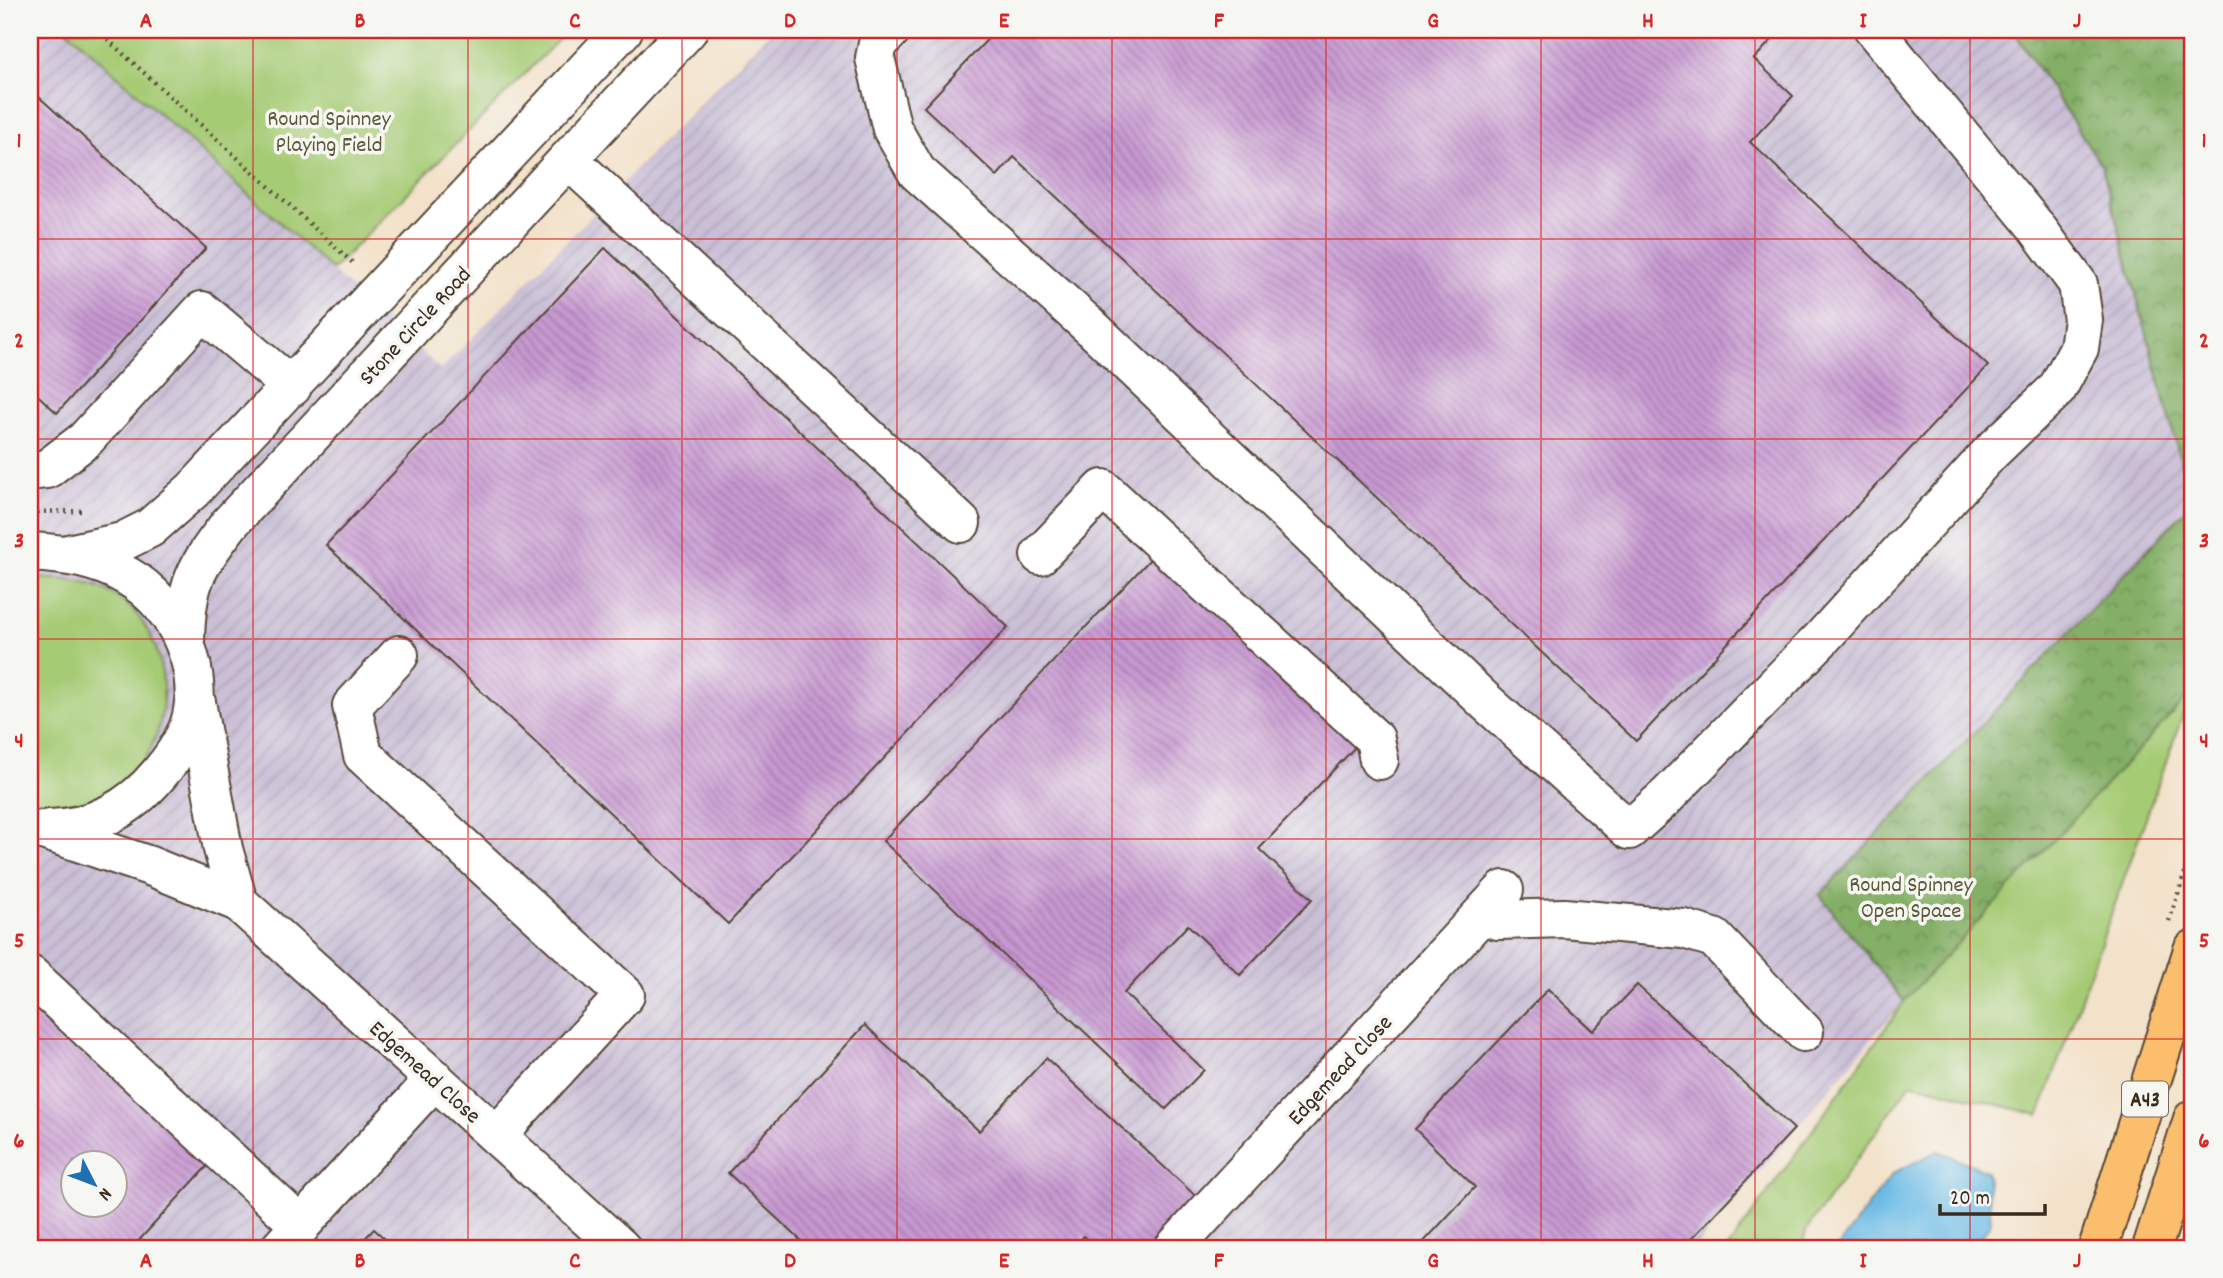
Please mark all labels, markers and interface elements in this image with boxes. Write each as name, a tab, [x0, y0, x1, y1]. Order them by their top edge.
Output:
text: A	[140, 6, 152, 39]
text: B	[355, 6, 366, 39]
text: C	[569, 6, 581, 39]
text: D	[784, 6, 796, 39]
text: E	[999, 6, 1010, 39]
text: F	[1214, 6, 1225, 39]
text: G	[1427, 6, 1439, 39]
text: H	[1642, 6, 1654, 39]
text: I	[1859, 6, 1867, 39]
text: J	[2073, 6, 2081, 39]
park label: Round Spinney Playing Field	[267, 104, 392, 163]
text: 1	[16, 126, 22, 159]
text: 1	[2201, 126, 2207, 159]
street label: Stone Circle Road	[353, 261, 480, 394]
text: 2	[14, 326, 24, 359]
text: 2	[2199, 326, 2209, 359]
text: 3	[14, 526, 24, 559]
text: 3	[2199, 526, 2209, 559]
text: 4	[14, 726, 24, 759]
text: 4	[2199, 726, 2209, 759]
park label: Round Spinney Open Space	[1849, 870, 1974, 929]
text: 5	[14, 926, 24, 959]
text: 5	[2199, 926, 2209, 959]
street label: Edgemead Close	[1281, 1009, 1402, 1134]
street label: Edgemead Close	[360, 1014, 487, 1133]
road number: A43	[2122, 1082, 2168, 1116]
text: 6	[13, 1126, 25, 1159]
text: 6	[2198, 1126, 2210, 1159]
north arrow	[60, 1148, 130, 1218]
scale bar	[1940, 1173, 2044, 1217]
text: N	[91, 1181, 117, 1206]
text: 20 m	[1950, 1185, 1990, 1215]
text: A	[140, 1246, 152, 1278]
text: B	[355, 1246, 366, 1278]
text: C	[569, 1246, 581, 1278]
text: D	[784, 1246, 796, 1278]
text: E	[999, 1246, 1010, 1278]
text: F	[1214, 1246, 1225, 1278]
text: G	[1427, 1246, 1439, 1278]
text: H	[1642, 1246, 1654, 1278]
text: I	[1859, 1246, 1867, 1278]
text: J	[2073, 1246, 2081, 1278]

